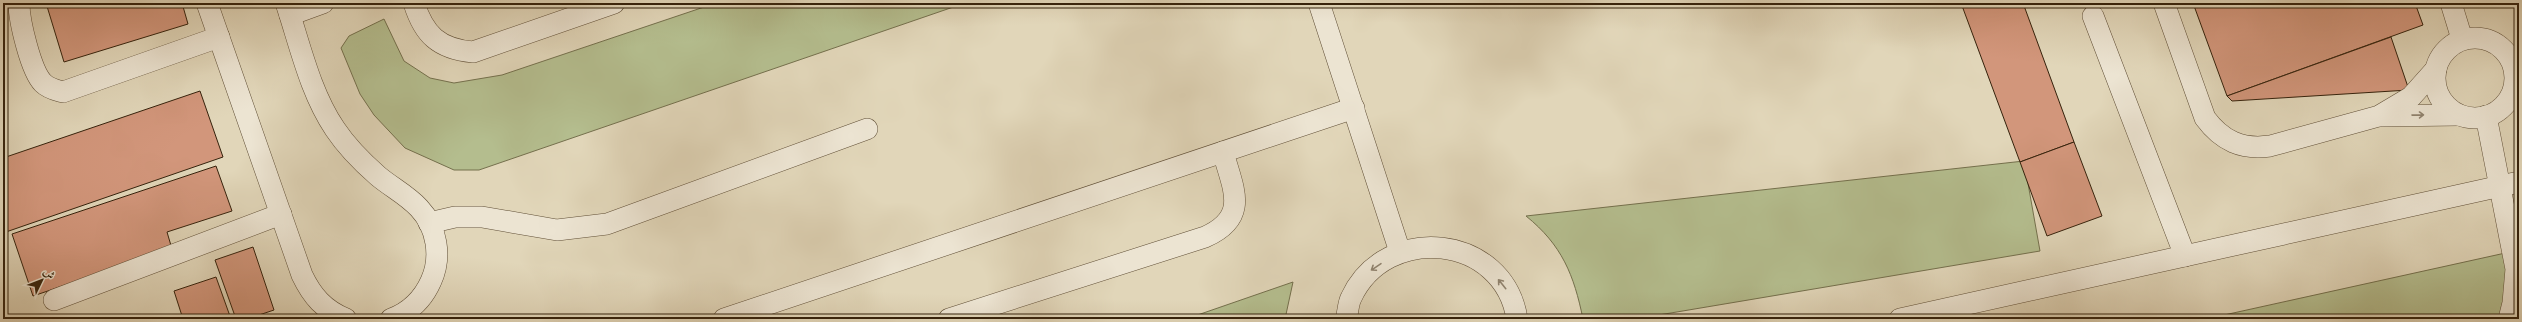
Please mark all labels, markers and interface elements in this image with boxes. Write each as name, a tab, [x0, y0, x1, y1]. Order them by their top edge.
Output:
one-way arrow	[2411, 111, 2424, 119]
north arrow	[22, 260, 62, 300]
one-way arrow	[1370, 263, 1381, 271]
text: ش	[40, 265, 57, 283]
one-way arrow	[1497, 278, 1506, 289]

